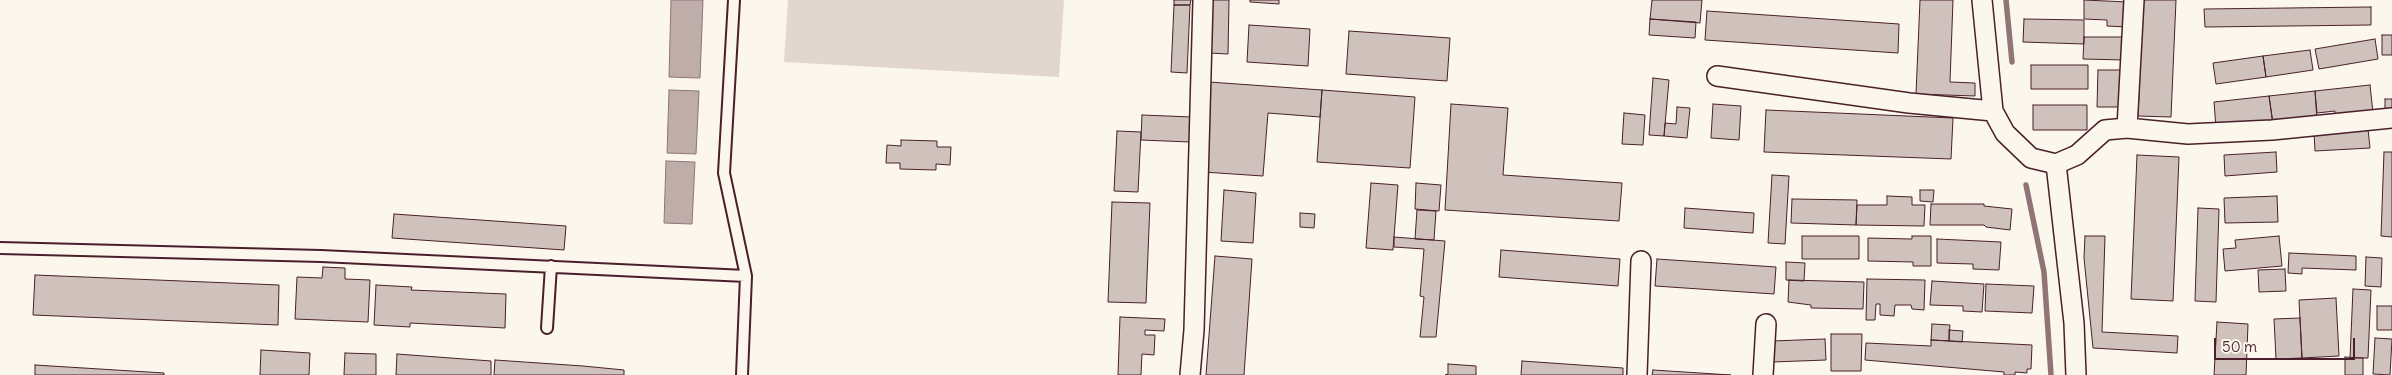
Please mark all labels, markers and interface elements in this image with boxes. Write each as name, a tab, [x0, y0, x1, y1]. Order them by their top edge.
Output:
scale bar	[2217, 328, 2358, 360]
text: 50 m	[2222, 337, 2257, 356]

